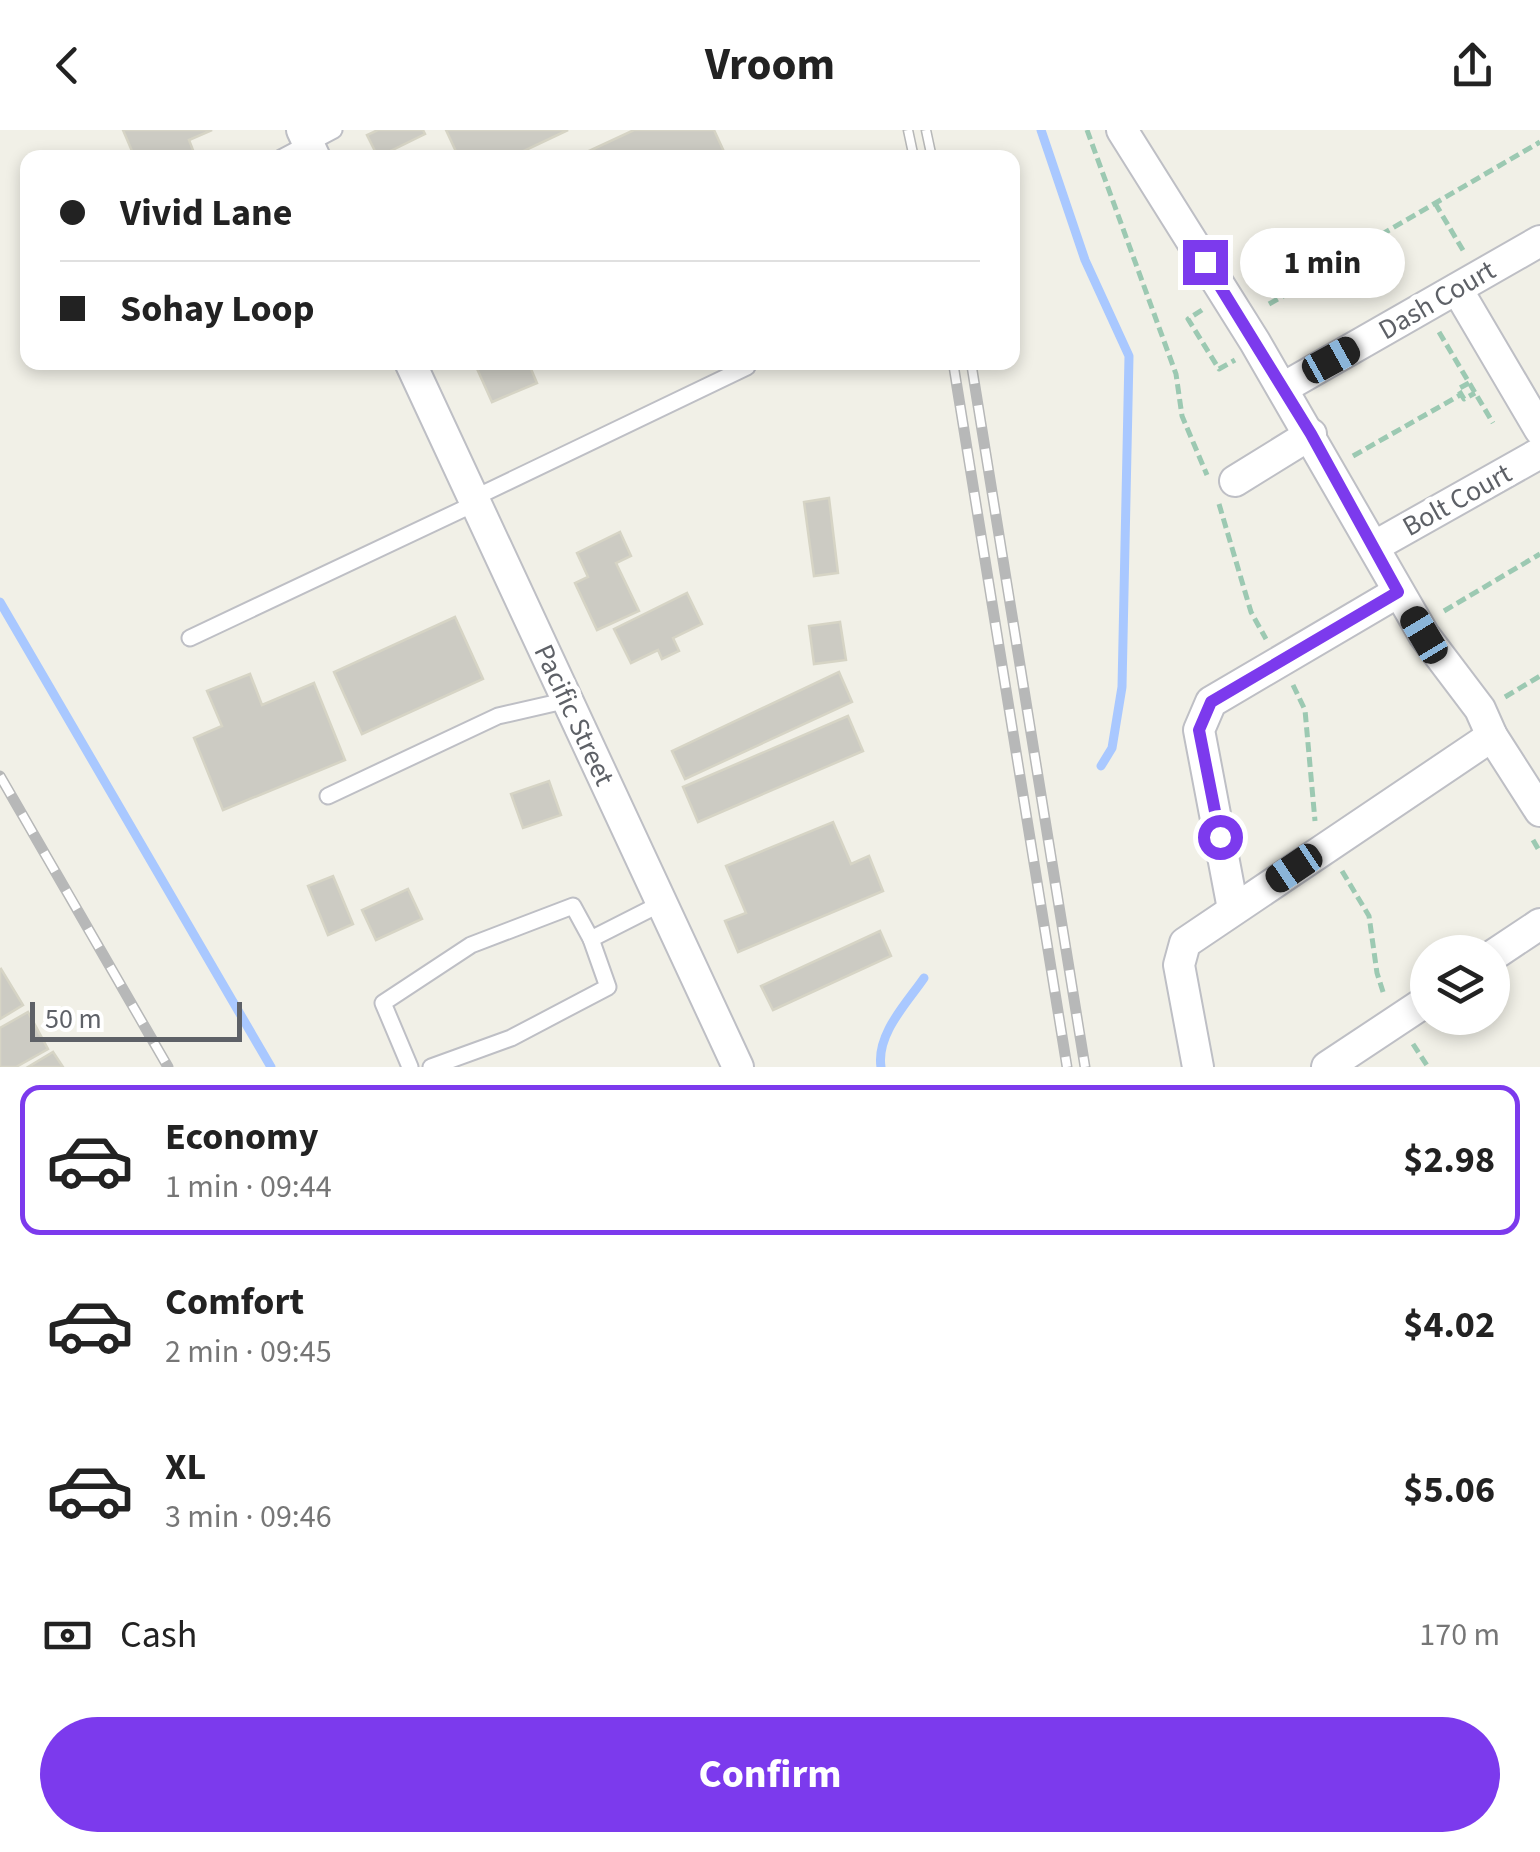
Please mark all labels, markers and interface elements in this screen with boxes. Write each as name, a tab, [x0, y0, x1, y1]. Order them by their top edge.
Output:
text: Vroom	[705, 33, 835, 97]
icon: back	[40, 38, 95, 93]
icon: share	[1445, 38, 1500, 93]
text: Vivid Lane	[120, 186, 292, 240]
callout: 1 min	[1240, 227, 1405, 297]
route end	[1183, 240, 1228, 285]
text: 1 min	[1284, 240, 1361, 286]
street label: Dash Court	[1371, 250, 1504, 350]
text: Sohay Loop	[120, 282, 314, 336]
car	[1297, 332, 1365, 388]
street label: Bolt Court	[1395, 453, 1519, 546]
car	[1396, 602, 1452, 668]
street label: Pacific Street	[524, 638, 624, 793]
route start	[1198, 815, 1243, 860]
car	[1261, 839, 1327, 897]
map controls	[1410, 935, 1510, 1035]
button: layers	[1410, 935, 1510, 1035]
scale bar	[30, 997, 242, 1041]
text: 50 m	[45, 999, 102, 1039]
text: Economy	[165, 1110, 318, 1164]
icon: car	[45, 1115, 135, 1205]
text: $2.98	[1403, 1133, 1495, 1187]
text: 1 min · 09:44	[165, 1164, 332, 1210]
text: Comfort	[165, 1275, 304, 1329]
icon: car	[45, 1280, 135, 1370]
text: $4.02	[1403, 1298, 1495, 1352]
text: 2 min · 09:45	[165, 1329, 332, 1375]
text: XL	[165, 1440, 206, 1494]
icon: car	[45, 1445, 135, 1535]
text: $5.06	[1403, 1463, 1495, 1517]
text: 3 min · 09:46	[165, 1494, 332, 1540]
icon: cash	[40, 1608, 95, 1663]
text: Cash	[120, 1608, 197, 1662]
text: 170 m	[1419, 1612, 1500, 1658]
button: Confirm	[40, 1717, 1500, 1832]

